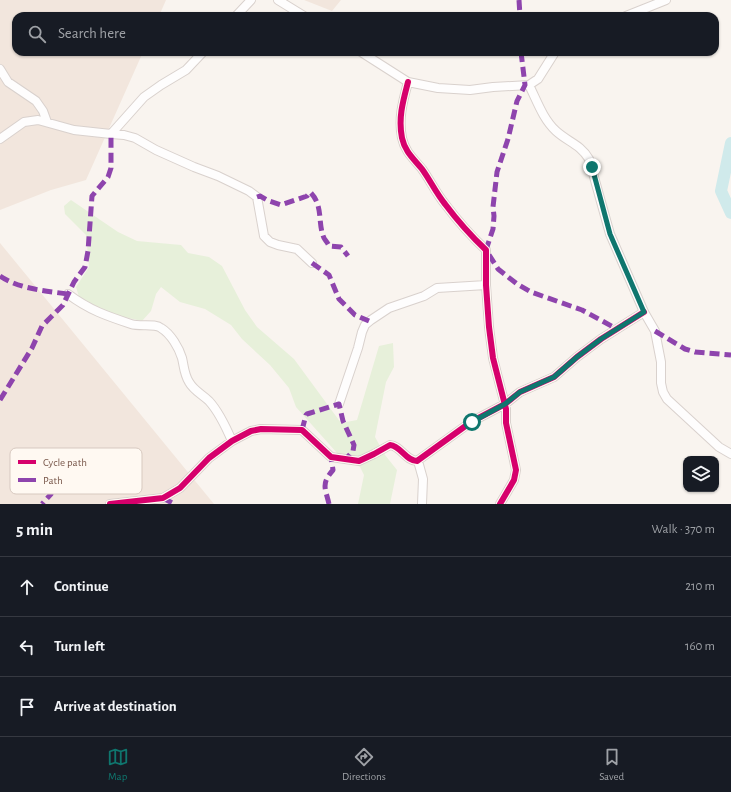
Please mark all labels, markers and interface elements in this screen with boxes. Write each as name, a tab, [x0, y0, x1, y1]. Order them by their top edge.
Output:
search box	[12, 12, 719, 56]
icon: search	[26, 23, 48, 45]
text: Search here	[58, 26, 126, 41]
route end	[583, 158, 601, 176]
route start	[463, 413, 481, 431]
legend	[10, 448, 142, 494]
map controls	[683, 456, 719, 492]
button: layers	[683, 456, 719, 492]
text: Cycle path	[43, 457, 87, 468]
text: Path	[43, 475, 63, 486]
text: 5 min	[16, 521, 53, 538]
text: Walk · 370 m	[651, 523, 715, 536]
icon: ahead	[16, 576, 38, 598]
text: Continue	[54, 579, 109, 594]
text: 210 m	[685, 580, 715, 593]
icon: left	[16, 636, 38, 658]
text: Turn left	[54, 639, 105, 654]
text: 160 m	[685, 640, 715, 653]
icon: arrive	[16, 696, 38, 718]
text: Arrive at destination	[54, 699, 177, 714]
tab: Map	[107, 746, 129, 783]
tab: Directions	[342, 746, 386, 783]
tab: Saved	[599, 746, 624, 783]

